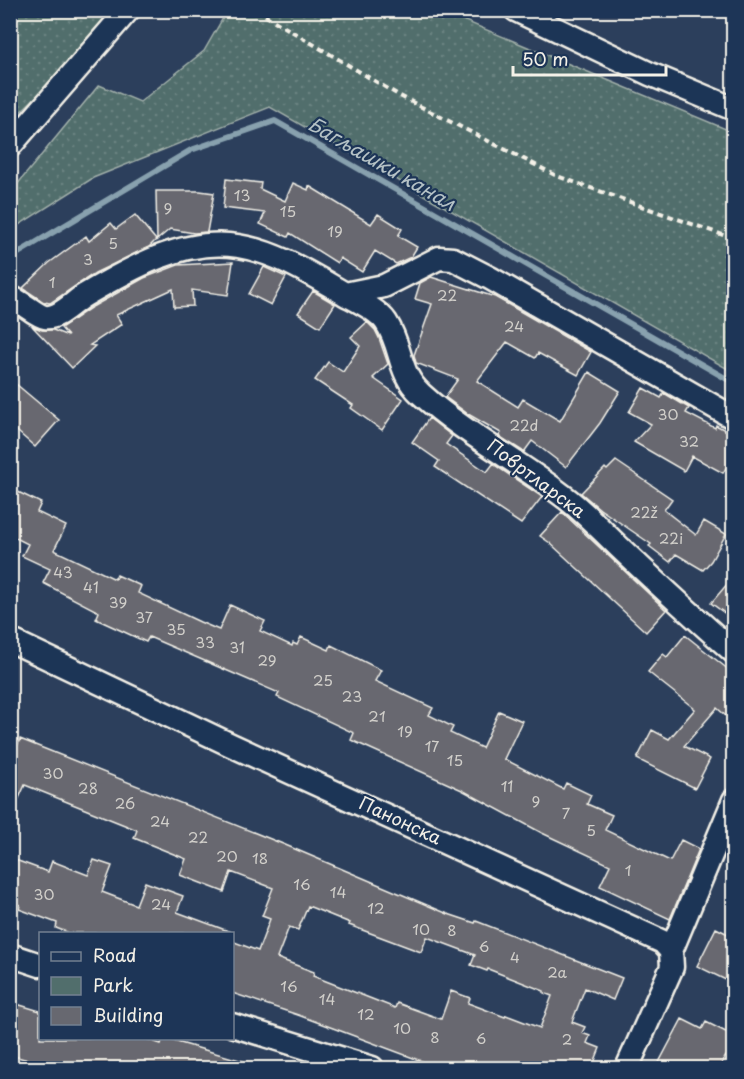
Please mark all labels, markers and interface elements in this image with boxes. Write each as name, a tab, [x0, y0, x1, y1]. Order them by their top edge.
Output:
scale bar	[513, 39, 666, 77]
text: 50 m	[522, 45, 569, 72]
water label: Багљашки канал	[303, 109, 462, 218]
house number: 13	[234, 183, 250, 206]
house number: 9	[164, 196, 172, 219]
house number: 15	[280, 199, 296, 222]
house number: 19	[327, 219, 343, 242]
house number: 5	[108, 231, 118, 254]
house number: 3	[83, 247, 93, 270]
house number: 1	[49, 270, 55, 293]
house number: 22	[437, 283, 457, 306]
house number: 24	[504, 314, 524, 337]
house number: 30	[658, 402, 678, 425]
house number: 22d	[510, 413, 538, 436]
house number: 32	[679, 429, 699, 452]
street label: Повртларска	[482, 432, 593, 524]
house number: 22ž	[630, 500, 658, 523]
house number: 22i	[659, 526, 683, 549]
house number: 43	[53, 560, 73, 583]
house number: 41	[83, 575, 99, 598]
house number: 39	[109, 590, 127, 613]
house number: 37	[135, 605, 153, 628]
house number: 35	[166, 617, 186, 640]
house number: 33	[195, 630, 215, 653]
house number: 31	[229, 635, 245, 658]
house number: 29	[257, 648, 277, 671]
house number: 25	[313, 668, 333, 691]
house number: 23	[342, 684, 362, 707]
house number: 21	[368, 704, 386, 727]
house number: 19	[397, 719, 413, 742]
house number: 17	[425, 734, 439, 757]
house number: 15	[447, 748, 463, 771]
house number: 30	[43, 761, 63, 784]
house number: 11	[501, 774, 513, 797]
house number: 28	[78, 776, 98, 799]
street label: Панонска	[355, 789, 447, 851]
house number: 9	[532, 789, 540, 812]
house number: 26	[115, 791, 135, 814]
house number: 7	[562, 801, 571, 824]
house number: 24	[150, 809, 170, 832]
house number: 5	[586, 818, 596, 841]
house number: 22	[188, 825, 208, 848]
house number: 20	[216, 844, 238, 867]
house number: 18	[252, 846, 268, 869]
house number: 1	[625, 858, 631, 881]
house number: 16	[293, 872, 311, 895]
house number: 14	[330, 880, 346, 903]
house number: 30	[34, 882, 54, 905]
house number: 24	[151, 892, 171, 915]
house number: 12	[367, 896, 385, 919]
house number: 10	[412, 917, 430, 940]
house number: 8	[447, 918, 457, 941]
legend	[39, 932, 234, 1040]
house number: 6	[479, 934, 489, 957]
text: Road	[93, 941, 137, 968]
house number: 4	[510, 945, 520, 968]
house number: 2a	[547, 960, 567, 983]
text: Park	[93, 971, 133, 998]
house number: 16	[280, 974, 298, 997]
house number: 14	[319, 987, 335, 1010]
text: Building	[93, 1001, 163, 1028]
house number: 12	[357, 1002, 375, 1025]
house number: 10	[393, 1016, 411, 1039]
house number: 8	[430, 1025, 440, 1048]
house number: 6	[476, 1026, 486, 1049]
house number: 2	[562, 1027, 572, 1050]

